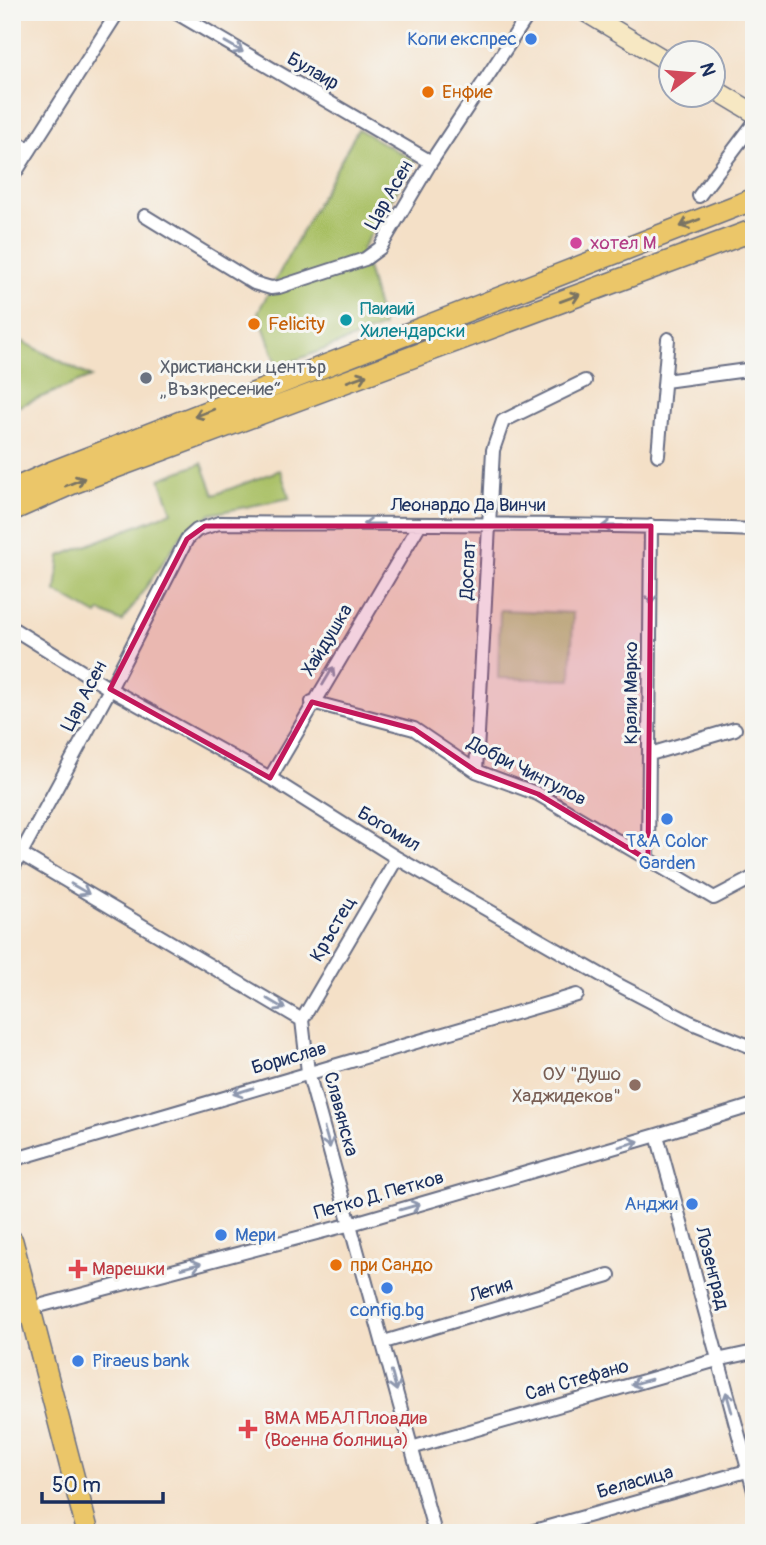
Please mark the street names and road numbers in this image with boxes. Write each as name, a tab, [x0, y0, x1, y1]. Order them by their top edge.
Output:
street label: Булаир	[283, 47, 343, 95]
street label: Цар Асен	[360, 156, 418, 234]
street label: Леонардо Да Винчи	[389, 493, 546, 517]
street label: Доспат	[454, 539, 482, 601]
street label: Хайдушка	[296, 599, 358, 680]
street label: Крали Марко	[619, 642, 643, 744]
street label: Цар Асен	[56, 657, 112, 735]
street label: Добри Чинтулов	[462, 730, 591, 811]
street label: Богомил	[353, 801, 425, 857]
street label: Кръстец	[305, 892, 361, 966]
street label: Борислав	[249, 1036, 329, 1080]
street label: Славянска	[318, 1069, 364, 1159]
street label: Петко Д. Петков	[311, 1165, 447, 1225]
street label: Лозенград	[689, 1223, 735, 1313]
street label: Легия	[465, 1272, 516, 1308]
street label: Сан Стефано	[522, 1354, 632, 1406]
street label: Беласица	[594, 1460, 676, 1504]

